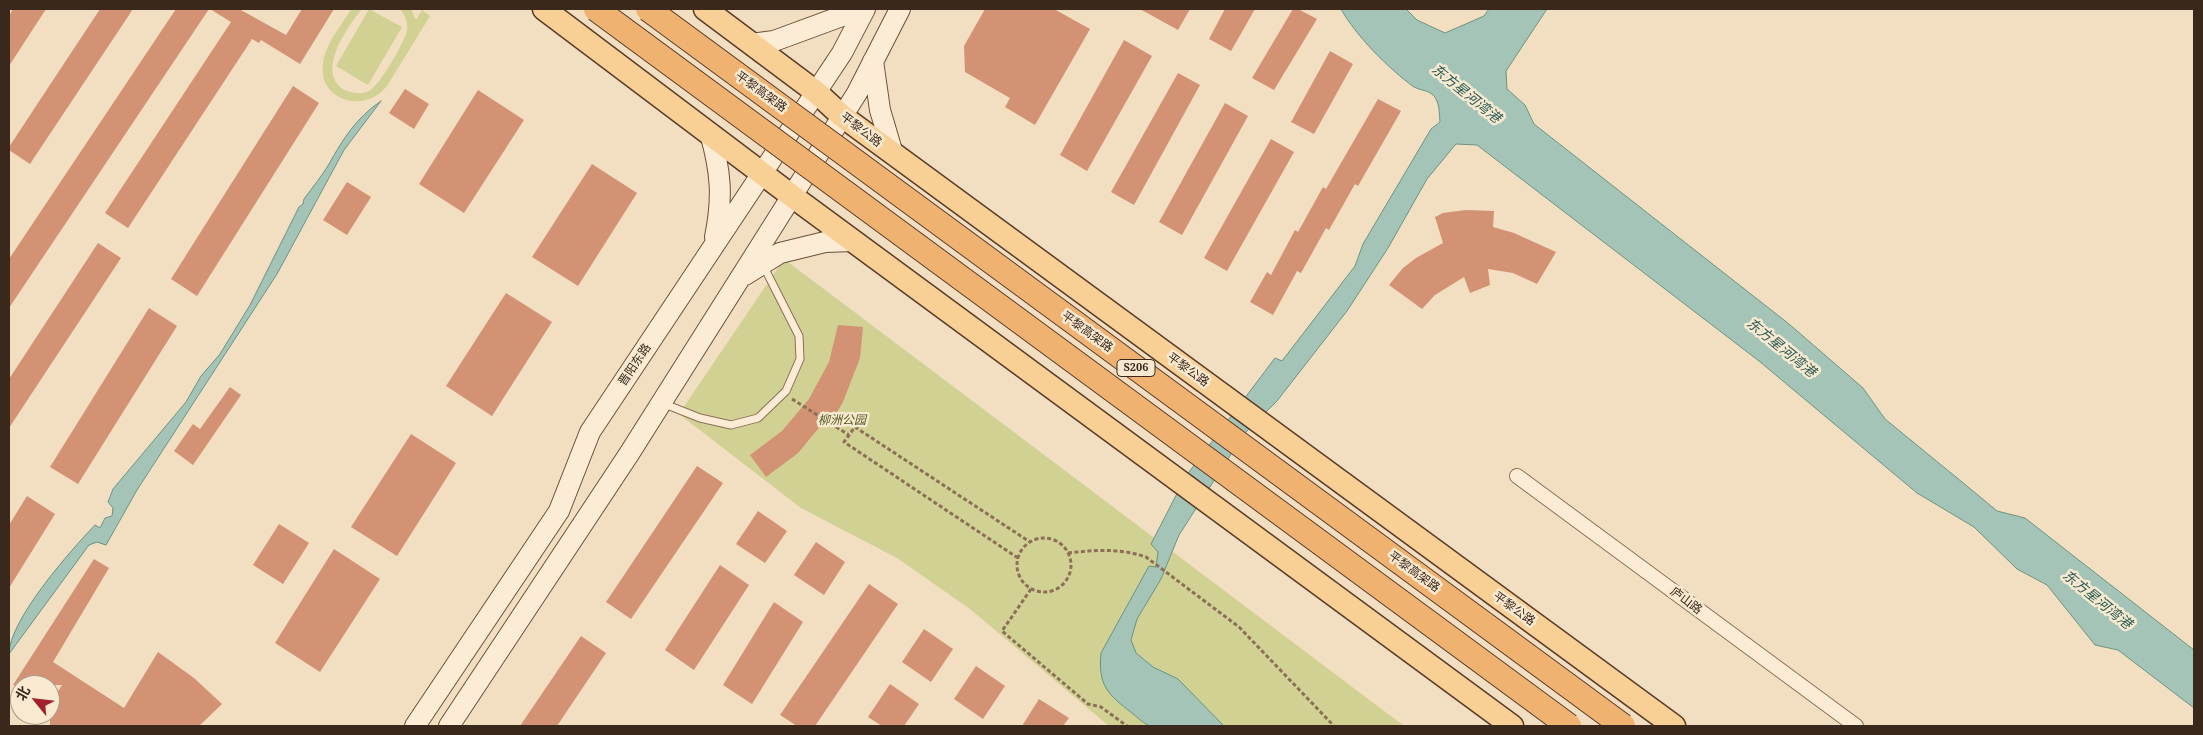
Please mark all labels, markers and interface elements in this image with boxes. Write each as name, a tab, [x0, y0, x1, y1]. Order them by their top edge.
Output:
water label: 东方星河湾港	[1428, 61, 1504, 127]
street label: 平黎高架路	[732, 69, 790, 115]
street label: 平黎公路	[837, 110, 885, 150]
street label: 平黎高架路	[1058, 309, 1116, 355]
water label: 东方星河湾港	[1743, 315, 1819, 381]
street label: 晋阳东路	[616, 341, 654, 389]
street label: 平黎公路	[1164, 350, 1212, 390]
road number: S206	[1117, 359, 1155, 376]
park label: 柳洲公园	[818, 414, 866, 428]
street label: 平黎高架路	[1385, 549, 1443, 595]
water label: 东方星河湾港	[2059, 567, 2135, 633]
street label: 庐山路	[1667, 584, 1705, 618]
street label: 平黎公路	[1490, 589, 1538, 629]
north arrow	[10, 675, 60, 725]
text: 北	[11, 682, 34, 704]

